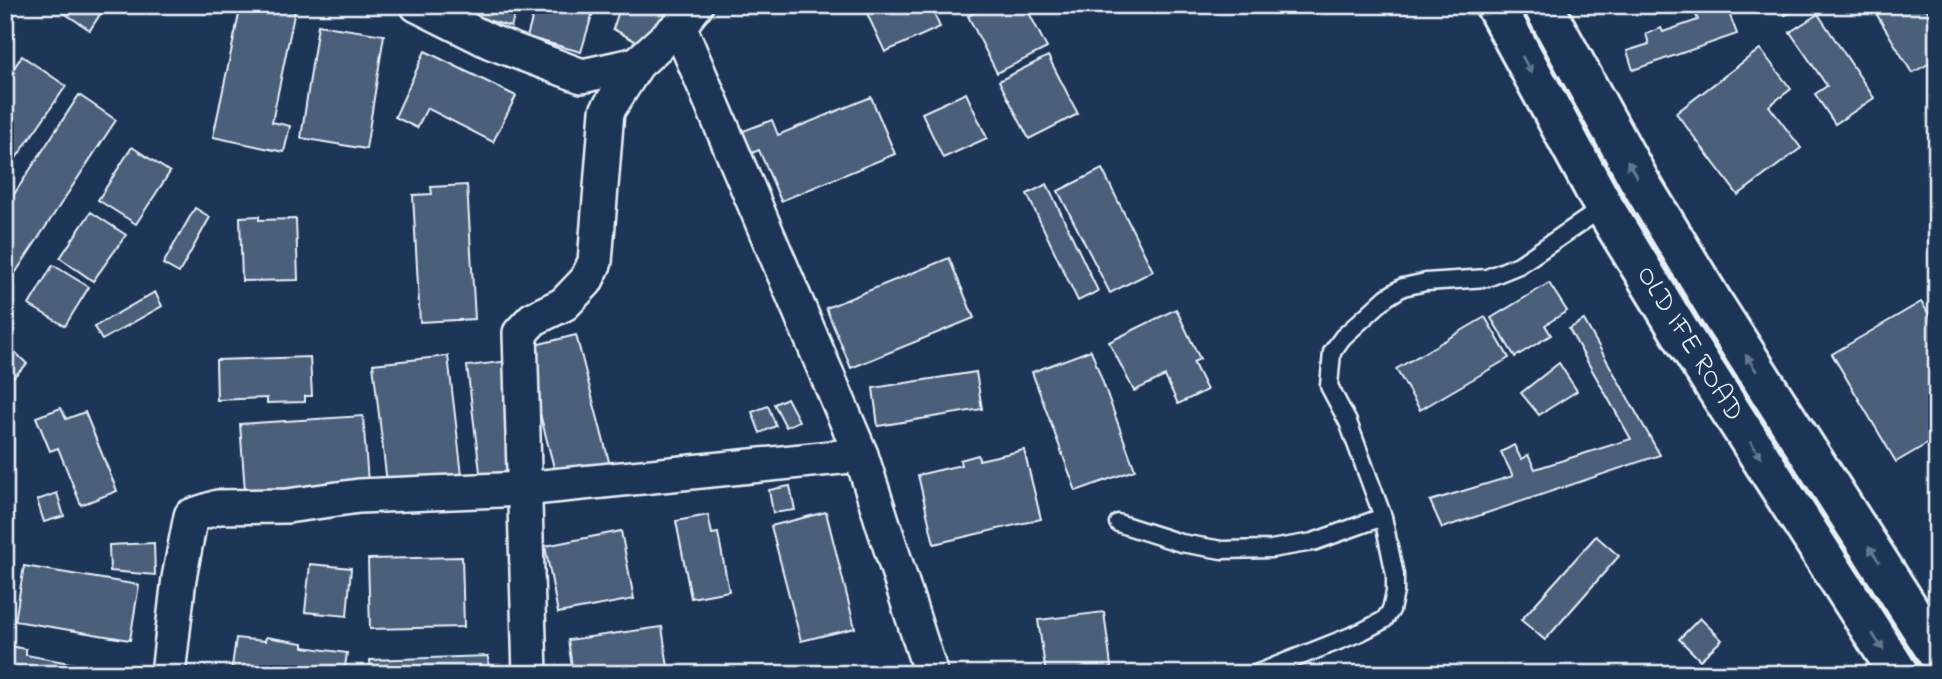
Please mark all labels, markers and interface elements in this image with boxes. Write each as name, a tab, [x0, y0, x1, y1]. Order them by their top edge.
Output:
one-way arrow	[1521, 55, 1533, 75]
one-way arrow	[1627, 158, 1639, 178]
street label: OLD IFE ROAD	[1625, 258, 1753, 430]
one-way arrow	[1744, 353, 1757, 373]
one-way arrow	[1749, 441, 1762, 460]
one-way arrow	[1867, 545, 1880, 564]
one-way arrow	[1872, 632, 1885, 652]

